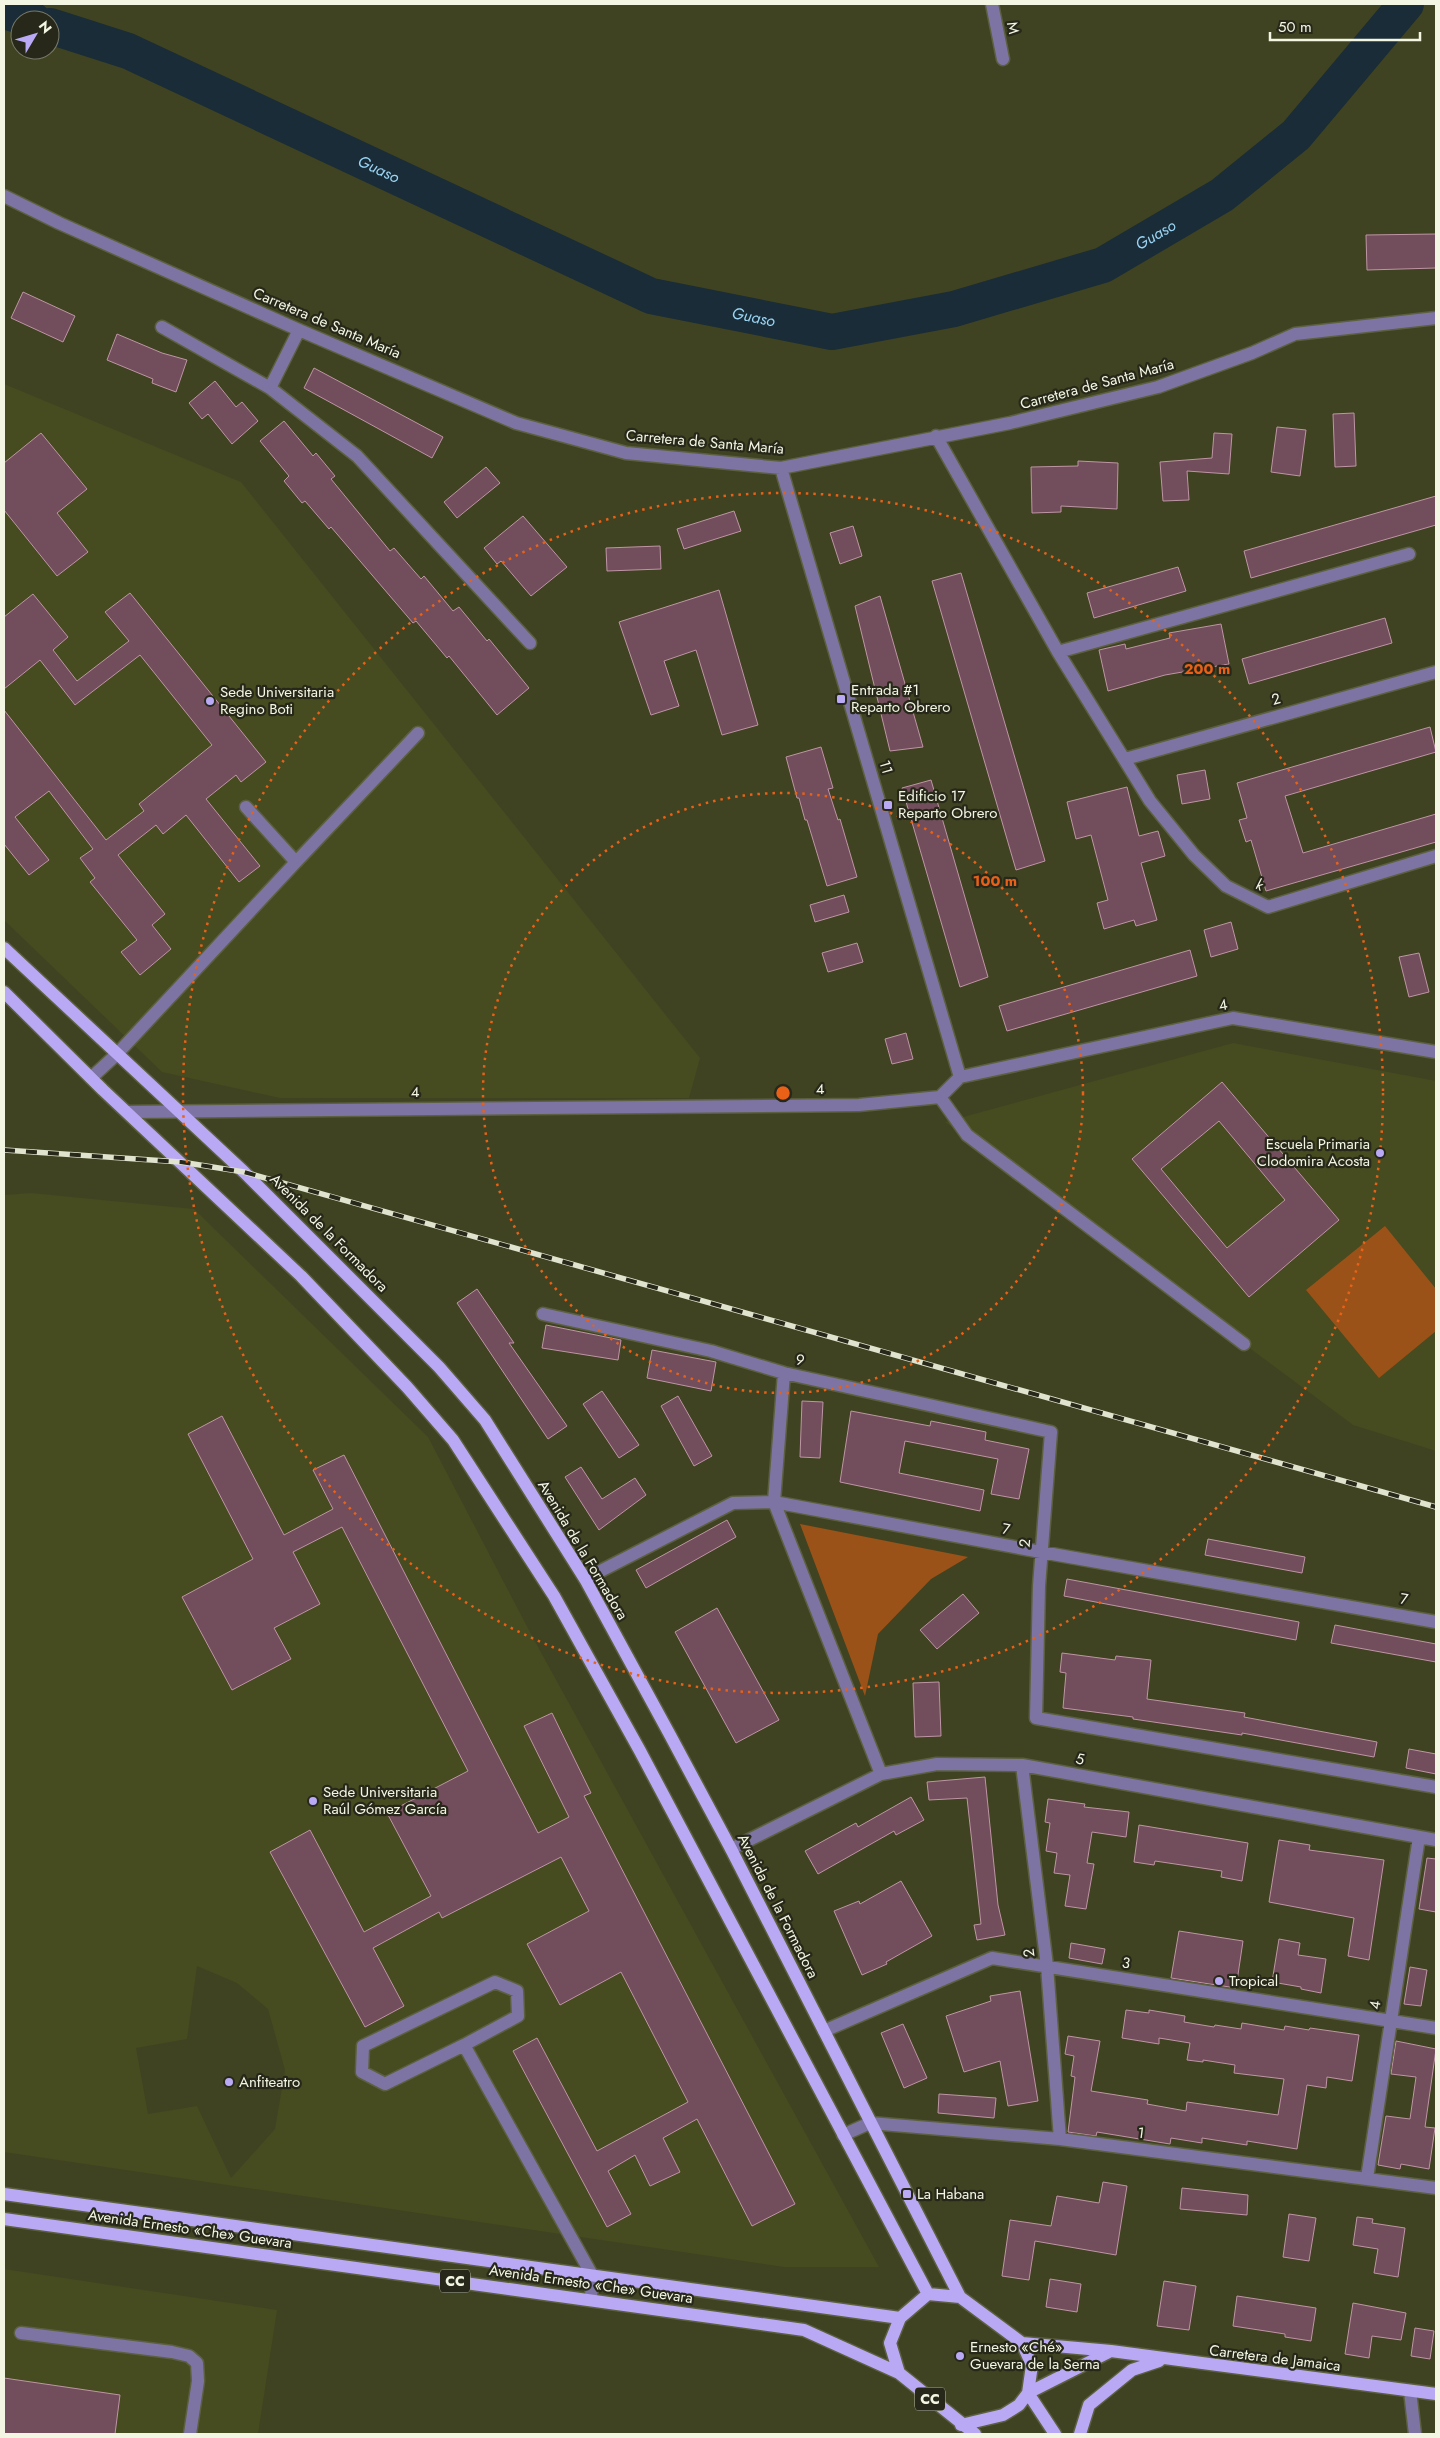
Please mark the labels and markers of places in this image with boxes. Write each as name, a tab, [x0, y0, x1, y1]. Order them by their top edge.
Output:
place label: Entrada #1 Reparto Obrero	[851, 679, 950, 718]
place label: Sede Universitaria Regino Boti	[220, 681, 334, 720]
marker: Entrada #1 Reparto Obrero	[835, 693, 847, 705]
marker: Sede Universitaria Regino Boti	[204, 695, 216, 707]
place label: Edificio 17 Reparto Obrero	[898, 785, 997, 824]
marker: Edificio 17 Reparto Obrero	[882, 799, 894, 811]
centre of rings	[774, 1084, 792, 1102]
place label: Escuela Primaria Clodomira Acosta	[1257, 1133, 1370, 1172]
marker: Escuela Primaria Clodomira Acosta	[1374, 1147, 1386, 1159]
place label: Sede Universitaria Raúl Gómez García	[323, 1781, 447, 1820]
marker: Sede Universitaria Raúl Gómez García	[307, 1795, 319, 1807]
place label: Tropical	[1229, 1970, 1278, 1992]
marker: Tropical	[1213, 1975, 1225, 1987]
place label: Anfiteatro	[239, 2071, 300, 2093]
marker: Anfiteatro	[223, 2076, 235, 2088]
place label: La Habana	[917, 2183, 984, 2205]
marker: La Habana	[901, 2188, 913, 2200]
place label: Ernesto «Ché» Guevara de la Serna	[970, 2336, 1100, 2375]
marker: Ernesto «Ché» Guevara de la Serna	[954, 2350, 966, 2362]

